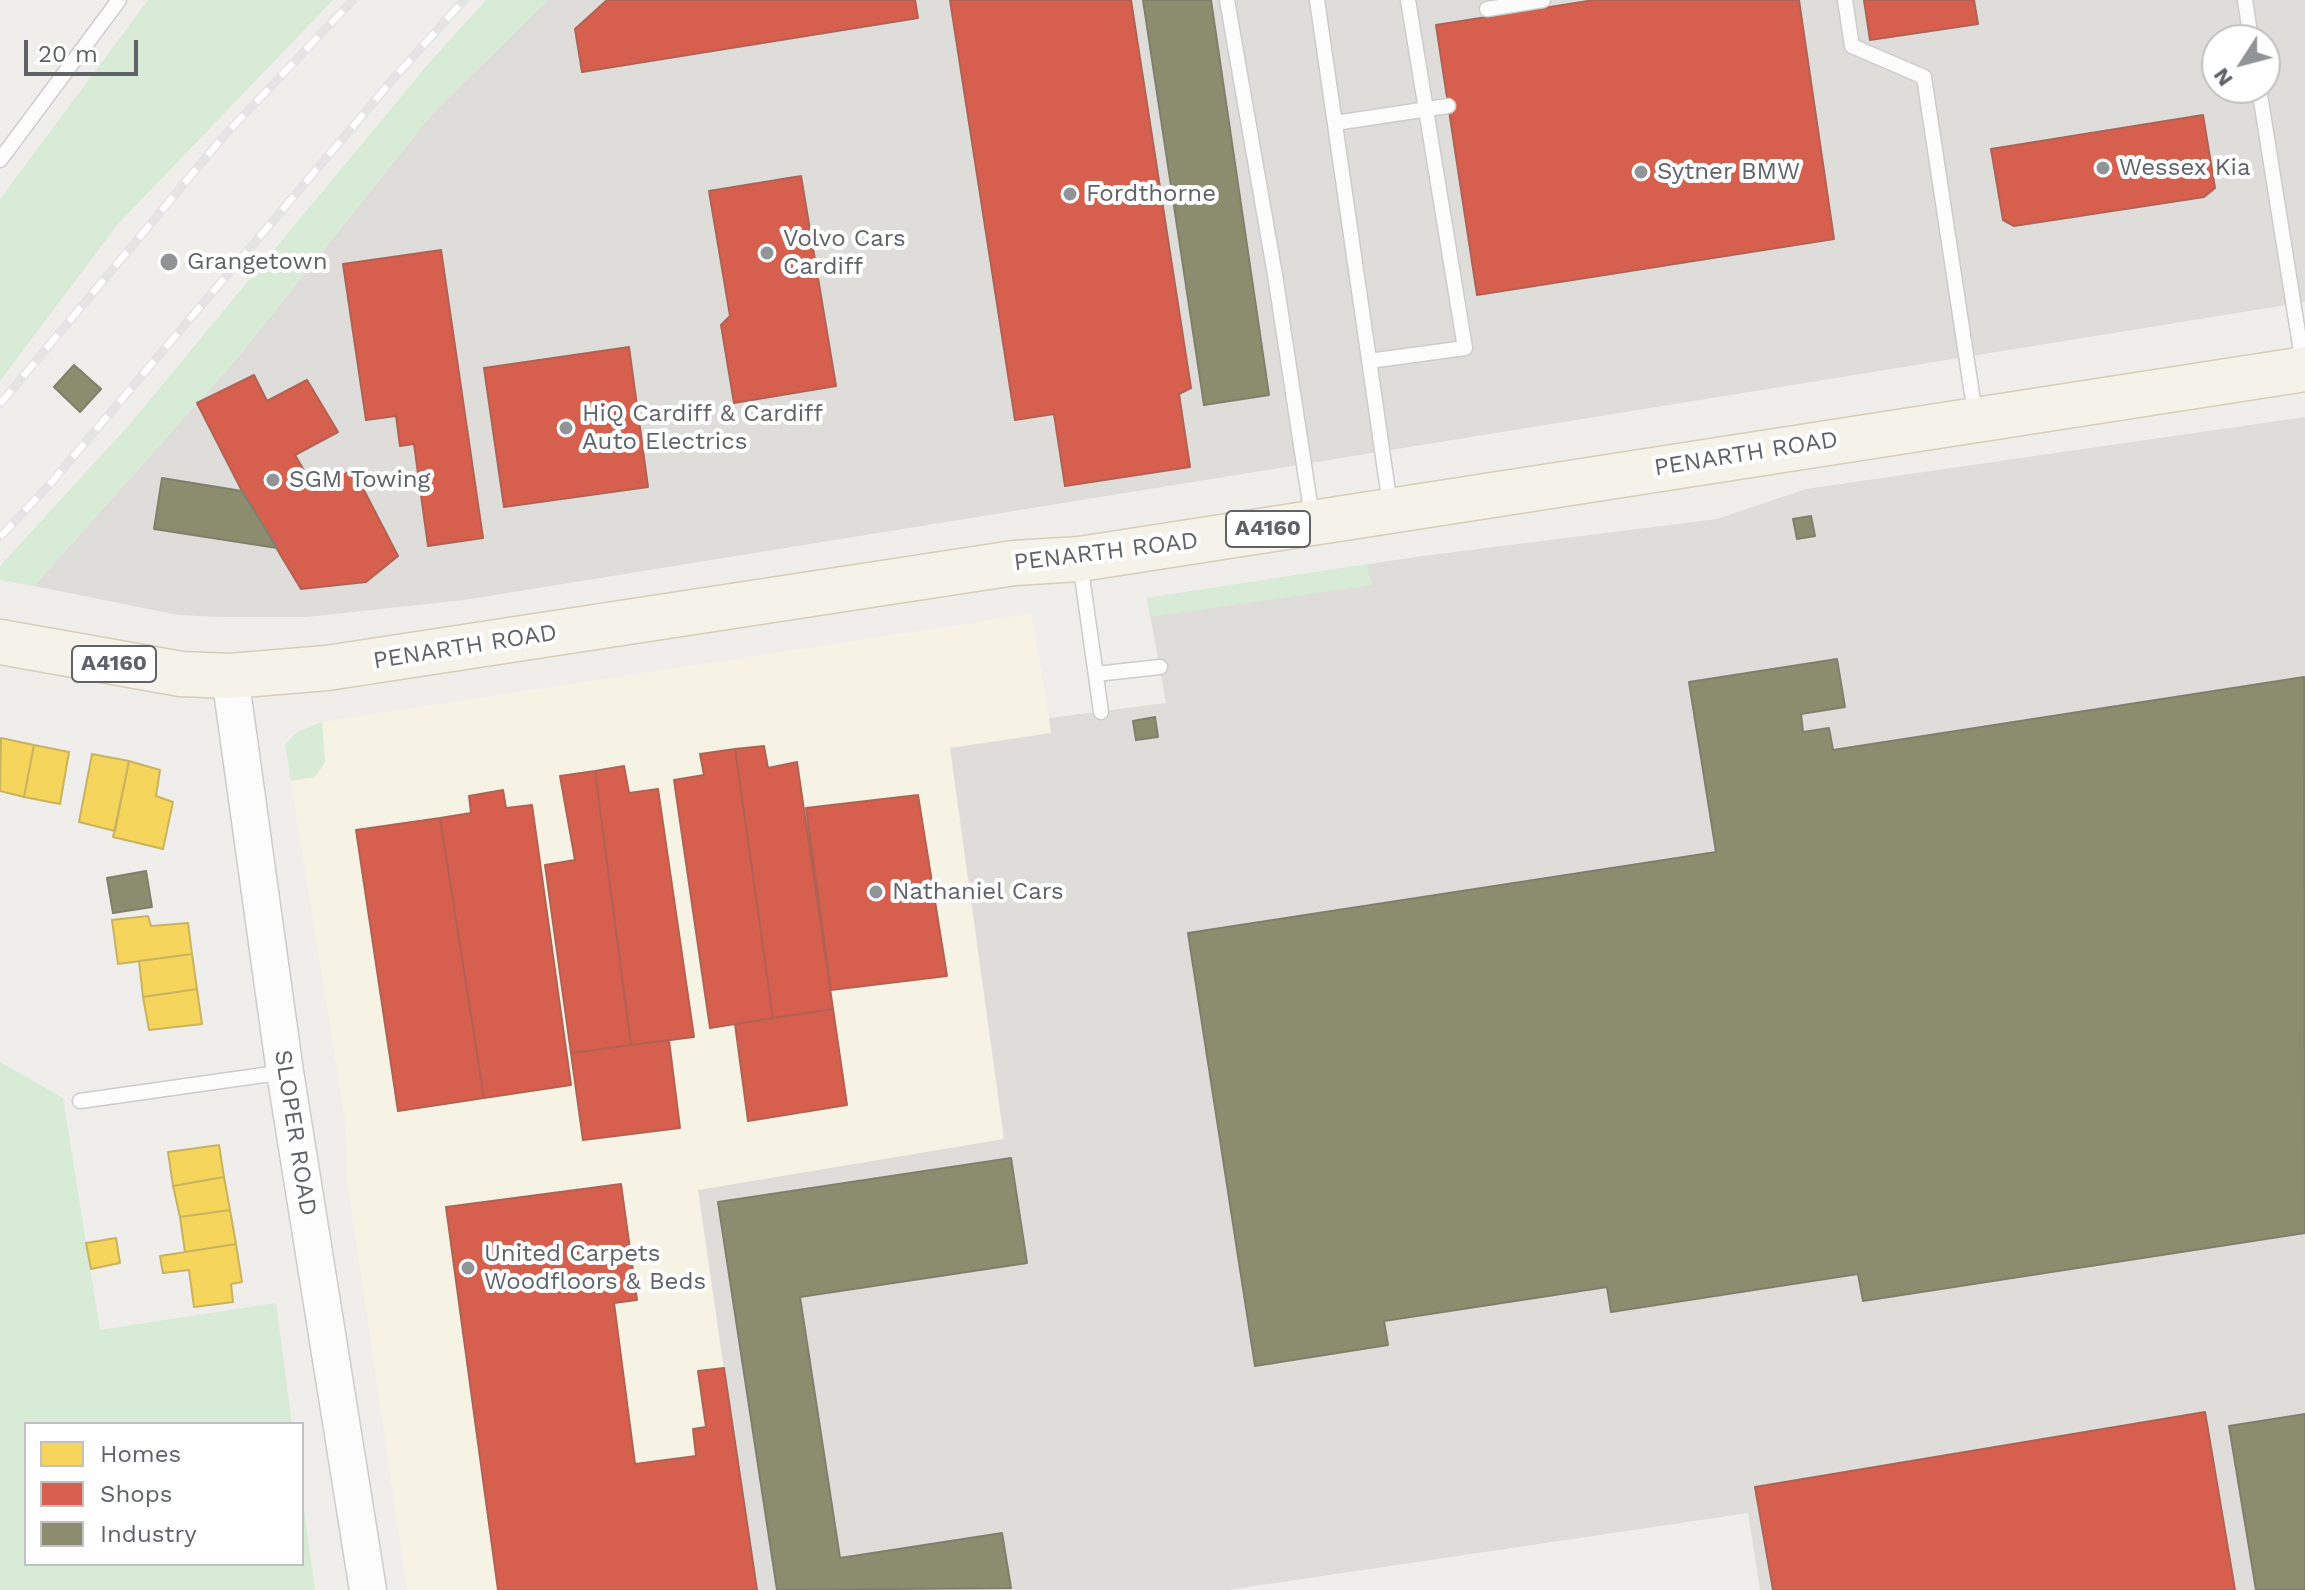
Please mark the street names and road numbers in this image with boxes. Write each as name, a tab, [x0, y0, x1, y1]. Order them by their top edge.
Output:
street label: PENARTH ROAD	[1652, 425, 1840, 483]
road number: A4160	[1226, 511, 1310, 547]
street label: PENARTH ROAD	[1012, 526, 1200, 578]
street label: PENARTH ROAD	[371, 618, 559, 676]
road number: A4160	[72, 646, 156, 682]
street label: SLOPER ROAD	[268, 1048, 322, 1218]

